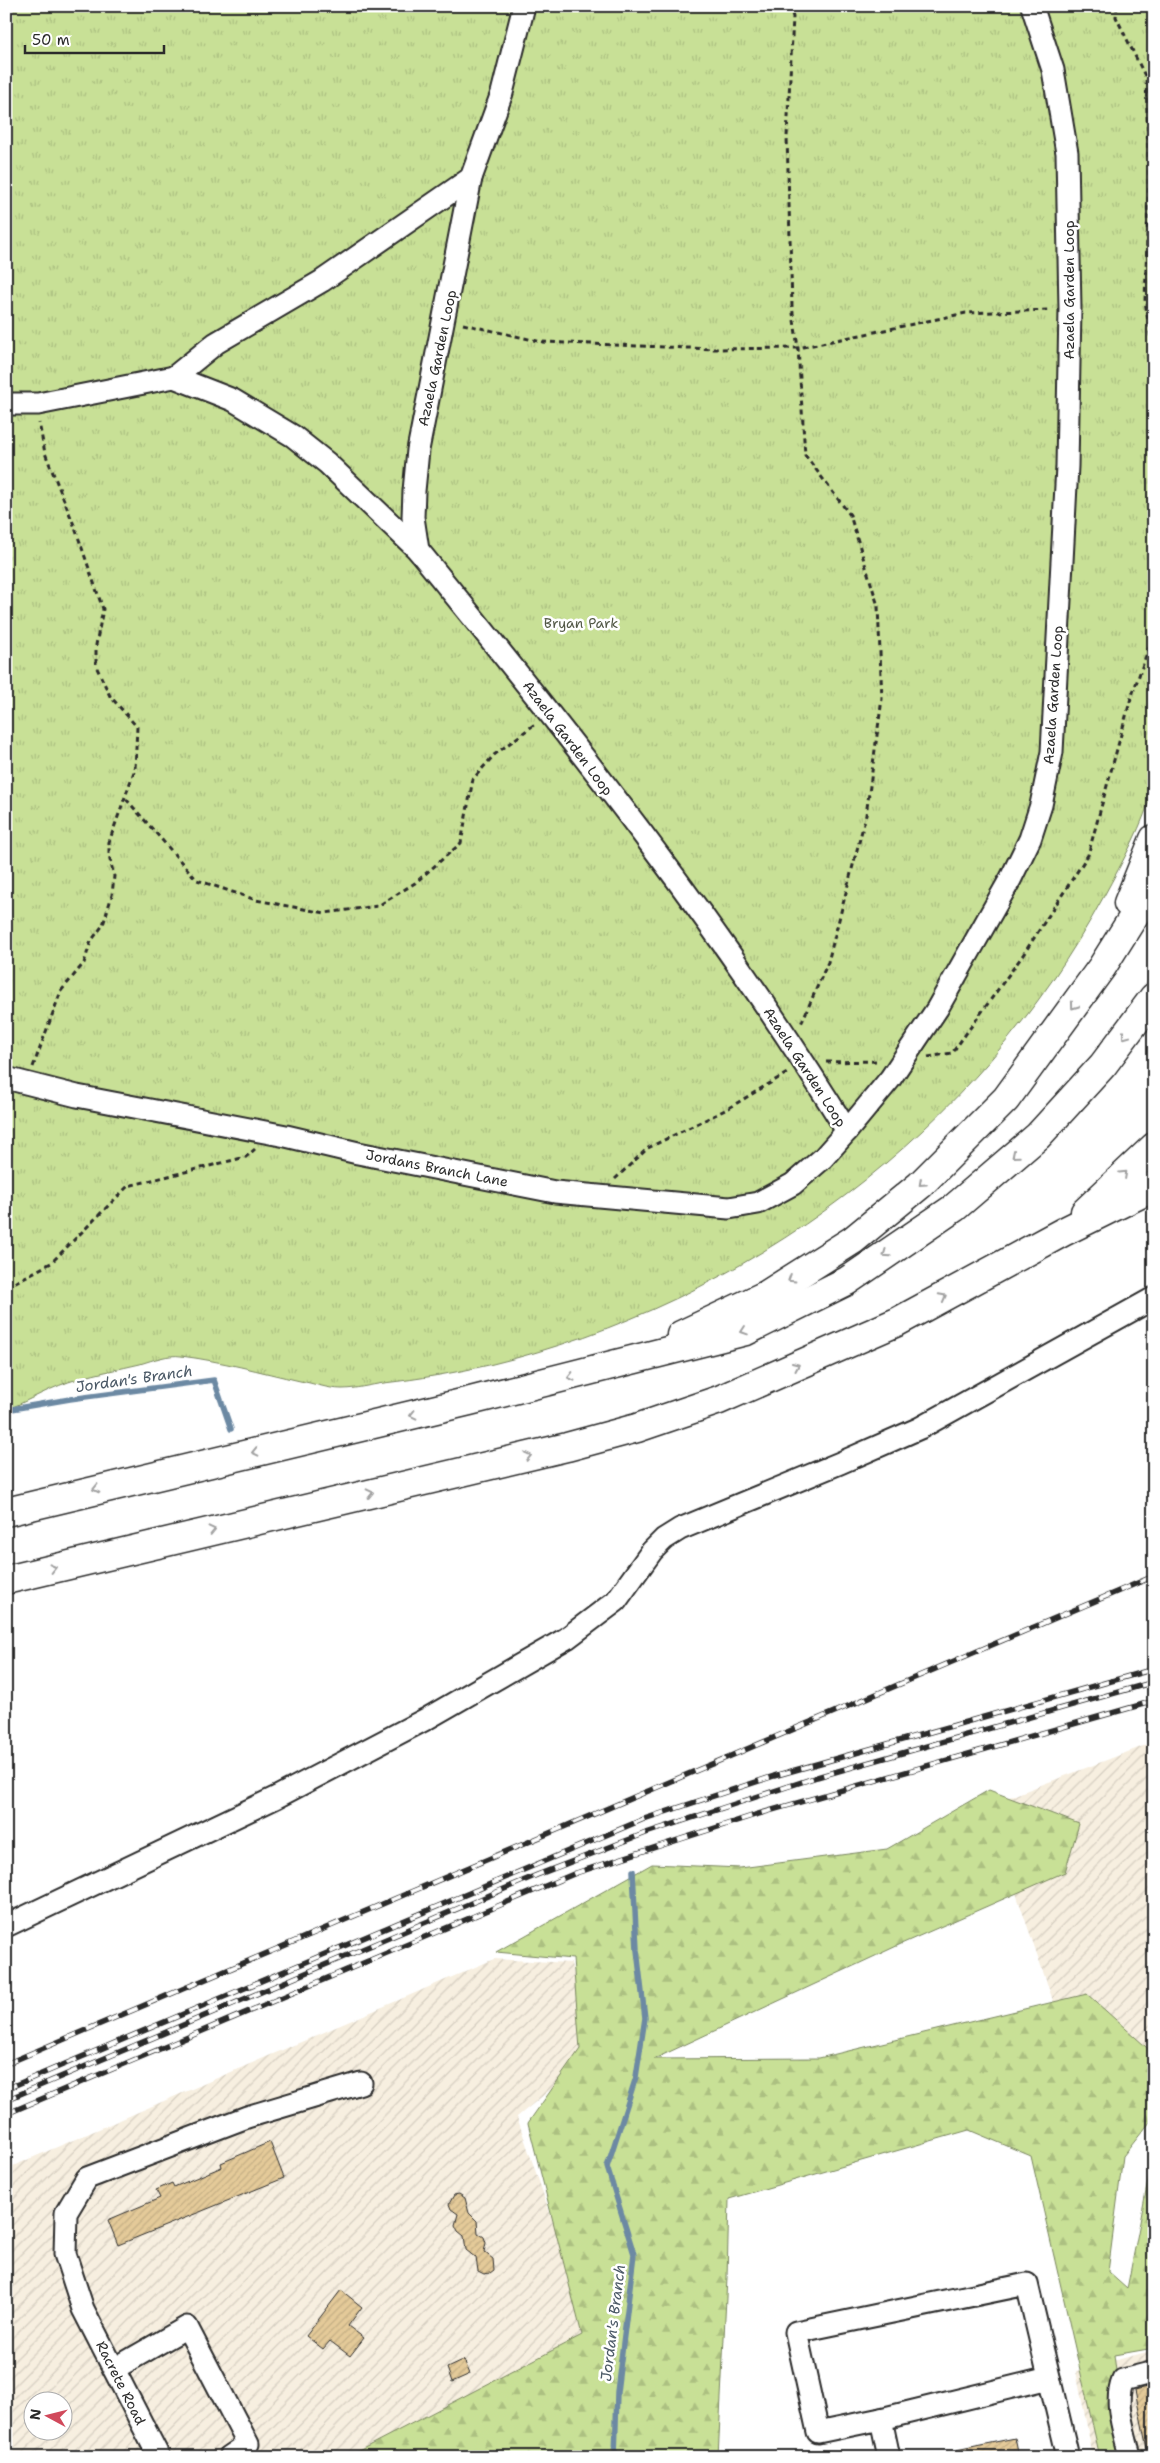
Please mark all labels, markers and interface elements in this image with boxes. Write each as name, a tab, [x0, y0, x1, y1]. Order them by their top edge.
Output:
scale bar	[25, 22, 164, 54]
text: 50 m	[32, 30, 70, 50]
street label: Azaela Garden Loop	[1060, 220, 1078, 360]
street label: Azaela Garden Loop	[414, 288, 460, 428]
park label: Bryan Park	[544, 614, 618, 632]
street label: Azaela Garden Loop	[1039, 625, 1067, 765]
street label: Azaela Garden Loop	[519, 677, 617, 799]
one-way arrow	[1071, 1000, 1079, 1009]
street label: Azaela Garden Loop	[760, 1004, 851, 1130]
one-way arrow	[1122, 1030, 1130, 1039]
street label: Jordans Branch Lane	[364, 1145, 510, 1191]
one-way arrow	[1012, 1150, 1021, 1158]
one-way arrow	[1119, 1171, 1128, 1180]
one-way arrow	[918, 1177, 927, 1186]
one-way arrow	[882, 1248, 892, 1257]
one-way arrow	[787, 1273, 797, 1282]
one-way arrow	[937, 1293, 946, 1303]
one-way arrow	[740, 1325, 748, 1335]
water label: Jordan's Branch	[74, 1361, 194, 1397]
one-way arrow	[791, 1362, 800, 1373]
one-way arrow	[567, 1371, 575, 1381]
one-way arrow	[408, 1409, 417, 1420]
one-way arrow	[250, 1446, 259, 1457]
one-way arrow	[523, 1451, 532, 1462]
one-way arrow	[92, 1483, 101, 1494]
one-way arrow	[365, 1488, 374, 1499]
one-way arrow	[207, 1525, 216, 1536]
one-way arrow	[49, 1563, 58, 1574]
water label: Jordan's Branch	[596, 2263, 630, 2383]
street label: Racrete Road	[92, 2338, 150, 2428]
north arrow	[22, 2390, 72, 2440]
text: N	[25, 2408, 45, 2421]

